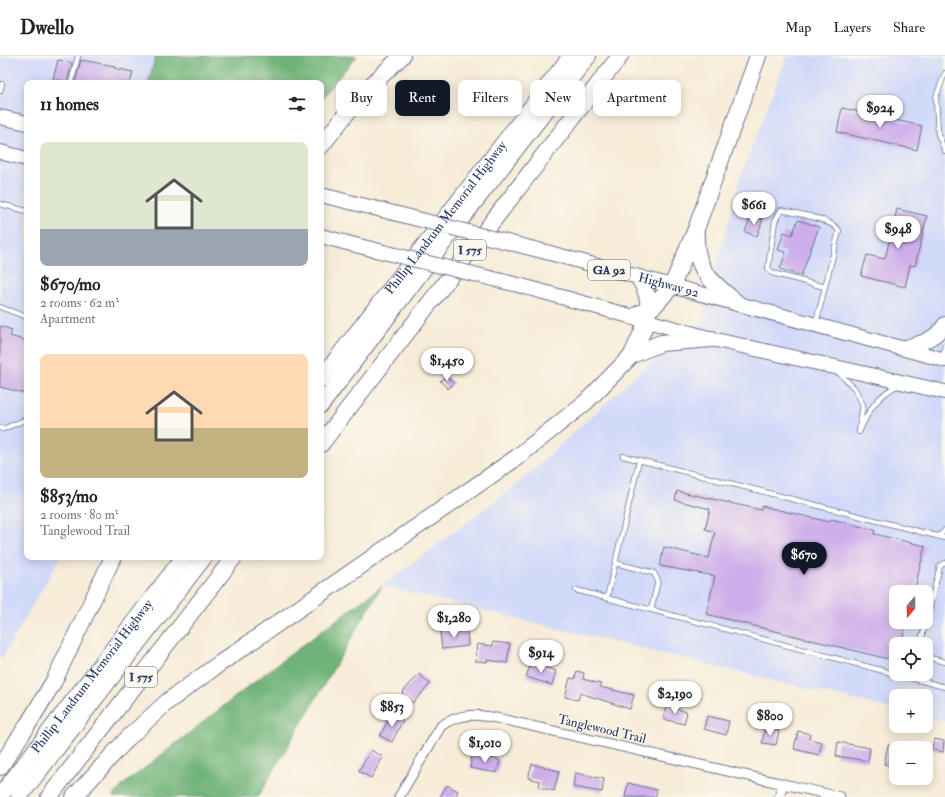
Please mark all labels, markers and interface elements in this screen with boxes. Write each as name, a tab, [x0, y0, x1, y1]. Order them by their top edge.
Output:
text: Dwello	[20, 16, 74, 40]
text: Map	[785, 19, 811, 36]
text: Layers	[833, 19, 871, 36]
text: Share	[893, 19, 925, 36]
chip: Buy	[336, 80, 387, 116]
chip: Rent	[395, 80, 450, 116]
chip: Filters	[458, 80, 522, 116]
chip: New	[530, 80, 585, 116]
chip: Apartment	[593, 80, 681, 116]
icon: filters	[286, 93, 308, 115]
text: 11 homes	[40, 94, 99, 115]
pin: $924	[856, 95, 904, 129]
text: $924	[866, 100, 894, 116]
street label: Phillip Landrum Memorial Highway	[382, 138, 511, 298]
icon: home	[138, 168, 210, 240]
pin: $661	[730, 192, 778, 226]
text: $661	[741, 197, 767, 213]
pin: $948	[874, 216, 922, 250]
text: $948	[884, 221, 912, 237]
road number: I 575	[454, 240, 486, 260]
road number: GA 92	[588, 260, 630, 280]
street label: Highway 92	[637, 269, 701, 301]
text: $670/mo	[40, 274, 100, 295]
text: 2 rooms · 62 m²	[40, 295, 119, 311]
text: Apartment	[40, 311, 96, 327]
pin: $1,450	[414, 348, 480, 382]
text: $1,450	[430, 353, 464, 369]
icon: home	[138, 380, 210, 452]
text: $853/mo	[40, 486, 97, 507]
text: 2 rooms · 80 m²	[40, 507, 118, 523]
text: Tanglewood Trail	[40, 523, 130, 539]
pin: $670	[780, 542, 828, 576]
text: $670	[791, 547, 817, 563]
north arrow	[889, 585, 933, 629]
map controls	[889, 585, 933, 785]
street label: Phillip Landrum Memorial Highway	[28, 596, 157, 756]
pin: $1,280	[421, 605, 487, 639]
text: $1,280	[437, 610, 471, 626]
button: locate	[889, 637, 933, 681]
pin: $914	[517, 640, 565, 674]
text: $914	[528, 645, 554, 661]
road number: I 575	[125, 667, 157, 687]
pin: $2,190	[642, 681, 708, 715]
text: $2,190	[658, 686, 692, 702]
button: +	[889, 689, 933, 733]
pin: $853	[368, 694, 416, 728]
text: $853	[380, 699, 404, 715]
pin: $800	[746, 703, 794, 737]
text: $800	[757, 708, 783, 724]
street label: Tanglewood Trail	[556, 711, 648, 747]
pin: $1,010	[452, 730, 518, 764]
text: $1,010	[469, 735, 501, 751]
button: −	[889, 741, 933, 785]

